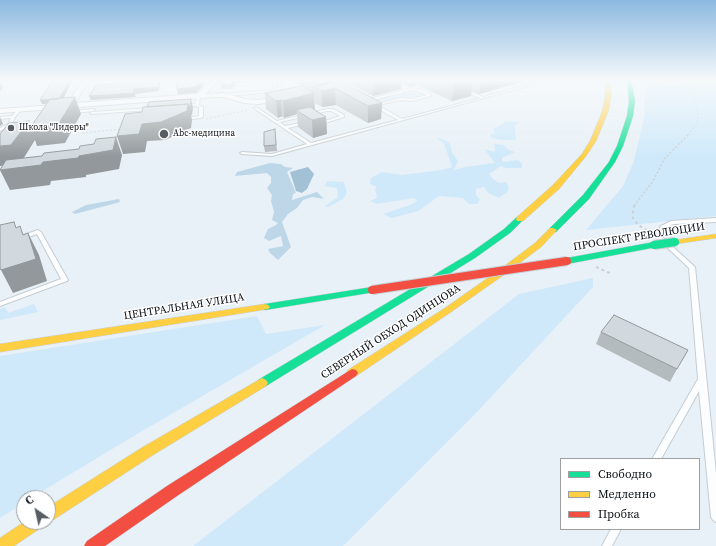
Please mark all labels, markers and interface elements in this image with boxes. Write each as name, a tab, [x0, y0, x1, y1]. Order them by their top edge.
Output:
marker: Школа "Лидеры"	[6, 123, 16, 133]
place label: Школа "Лидеры"	[19, 123, 89, 133]
marker: Abc-медицина	[158, 128, 170, 140]
place label: Abc-медицина	[173, 129, 235, 139]
street label: ПРОСПЕКТ РЕВОЛЮЦИИ	[572, 220, 706, 254]
street label: СЕВЕРНЫЙ ОБХОД ОДИНЦОВА	[319, 282, 463, 382]
street label: ЦЕНТРАЛЬНАЯ УЛИЦА	[123, 291, 245, 323]
legend	[560, 458, 700, 530]
text: Свободно	[598, 466, 652, 482]
text: Медленно	[598, 486, 656, 502]
north arrow	[16, 490, 56, 530]
text: С	[23, 492, 37, 509]
text: Пробка	[598, 506, 640, 522]

